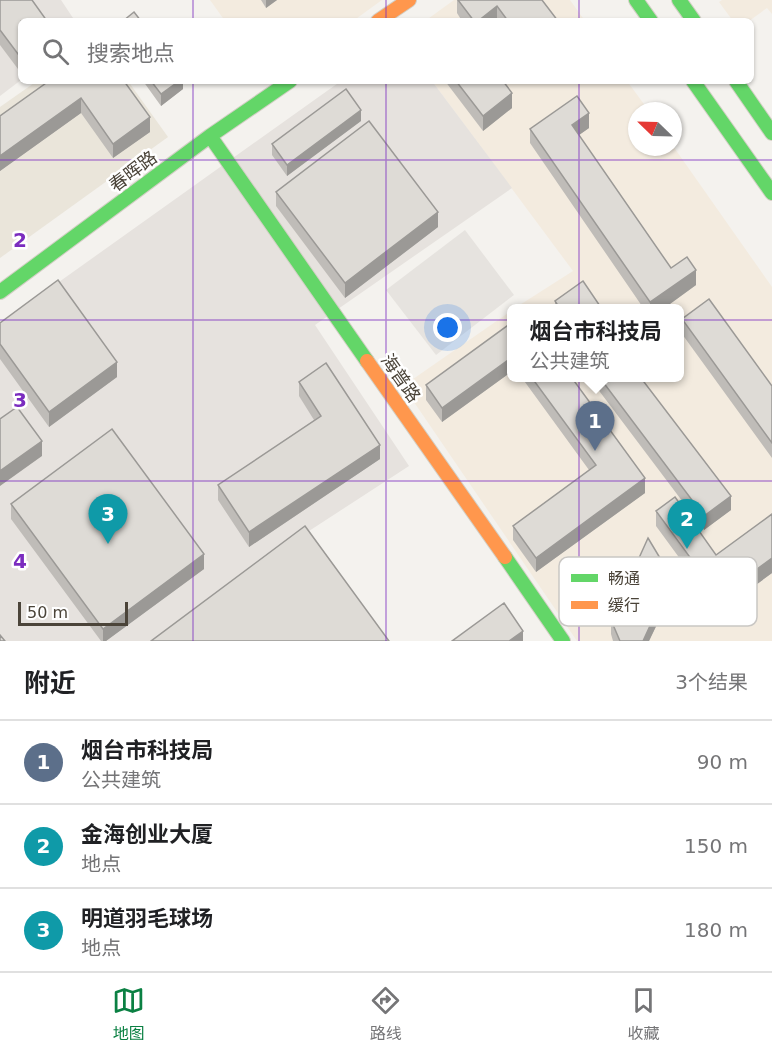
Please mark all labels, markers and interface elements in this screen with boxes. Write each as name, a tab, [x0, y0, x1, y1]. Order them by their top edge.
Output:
search box	[18, 18, 754, 84]
icon: search	[39, 35, 72, 68]
text: 搜索地点	[87, 41, 175, 66]
north arrow	[628, 102, 682, 156]
street label: 春晖路	[105, 146, 161, 196]
text: 2	[13, 228, 27, 252]
popup	[507, 304, 684, 382]
your location	[433, 313, 462, 342]
text: 烟台市科技局	[529, 319, 662, 344]
text: 公共建筑	[529, 349, 609, 373]
street label: 海普路	[377, 350, 425, 406]
text: 3	[13, 388, 27, 412]
pin: 1	[576, 402, 614, 451]
pin: 3	[88, 494, 128, 544]
pin: 2	[668, 500, 706, 549]
text: 4	[13, 549, 27, 573]
legend	[559, 557, 757, 626]
text: 畅通	[608, 569, 640, 588]
text: 缓行	[608, 596, 640, 615]
scale bar	[18, 599, 128, 626]
text: 50 m	[27, 603, 68, 622]
text: 附近	[24, 668, 76, 698]
text: 3个结果	[675, 670, 748, 694]
text: 烟台市科技局	[81, 738, 213, 763]
text: 1	[37, 750, 50, 774]
text: 90 m	[697, 750, 748, 774]
text: 公共建筑	[81, 768, 161, 792]
text: 金海创业大厦	[81, 822, 213, 847]
text: 2	[37, 834, 50, 858]
text: 150 m	[684, 834, 748, 858]
text: 地点	[81, 852, 121, 876]
text: 明道羽毛球场	[81, 906, 213, 931]
text: 3	[37, 918, 50, 942]
text: 180 m	[684, 918, 748, 942]
text: 地点	[81, 936, 121, 960]
tab: 地图	[112, 984, 145, 1044]
tab: 路线	[369, 984, 402, 1044]
tab: 收藏	[627, 984, 660, 1044]

